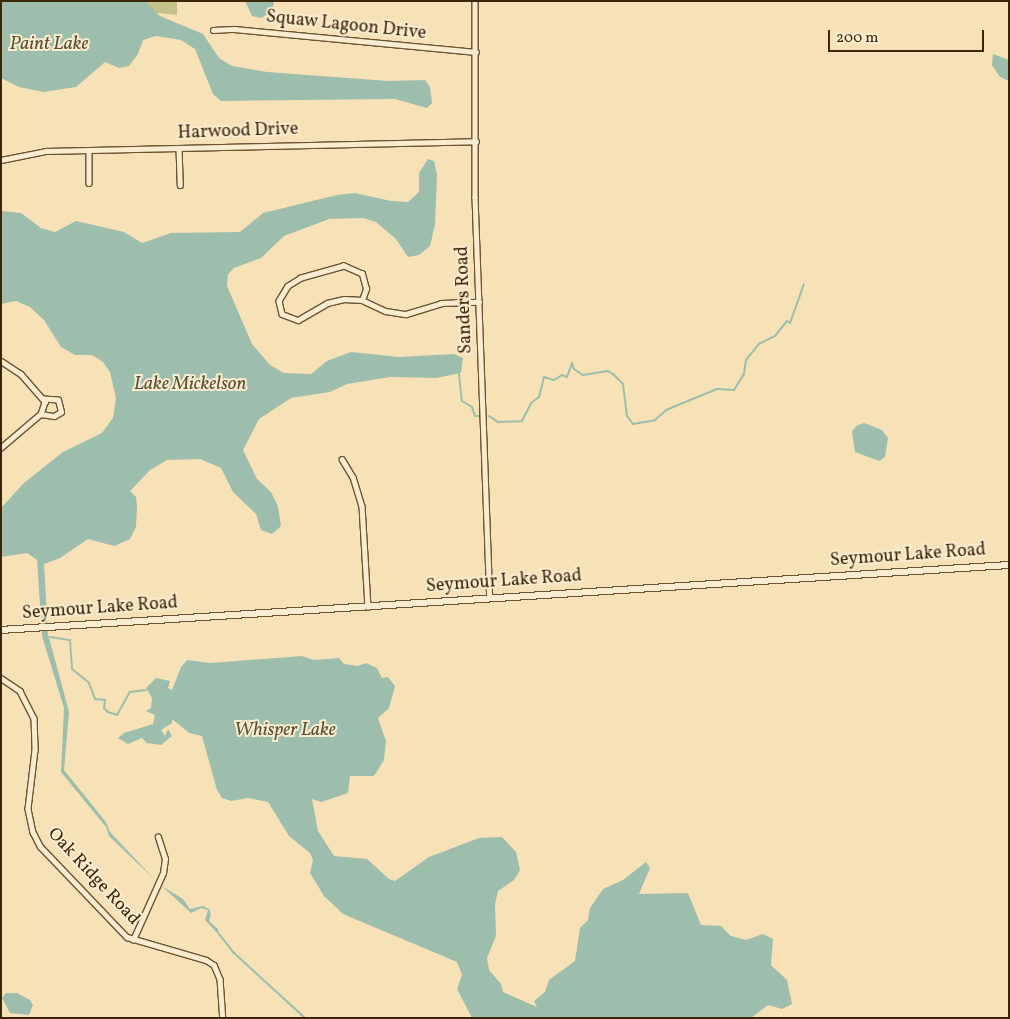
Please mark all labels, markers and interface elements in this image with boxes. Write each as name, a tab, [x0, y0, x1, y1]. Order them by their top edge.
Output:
street label: Squaw Lagoon Drive	[265, 7, 427, 45]
scale bar	[830, 20, 986, 52]
text: 200 m	[836, 28, 879, 49]
water label: Paint Lake	[10, 34, 88, 56]
street label: Harwood Drive	[177, 119, 299, 145]
street label: Sanders Road	[452, 246, 478, 354]
water label: Lake Mickelson	[134, 374, 246, 396]
street label: Seymour Lake Road	[829, 540, 987, 572]
street label: Seymour Lake Road	[425, 566, 583, 598]
street label: Seymour Lake Road	[21, 593, 179, 625]
water label: Whisper Lake	[234, 720, 336, 742]
street label: Oak Ridge Road	[42, 824, 144, 930]

